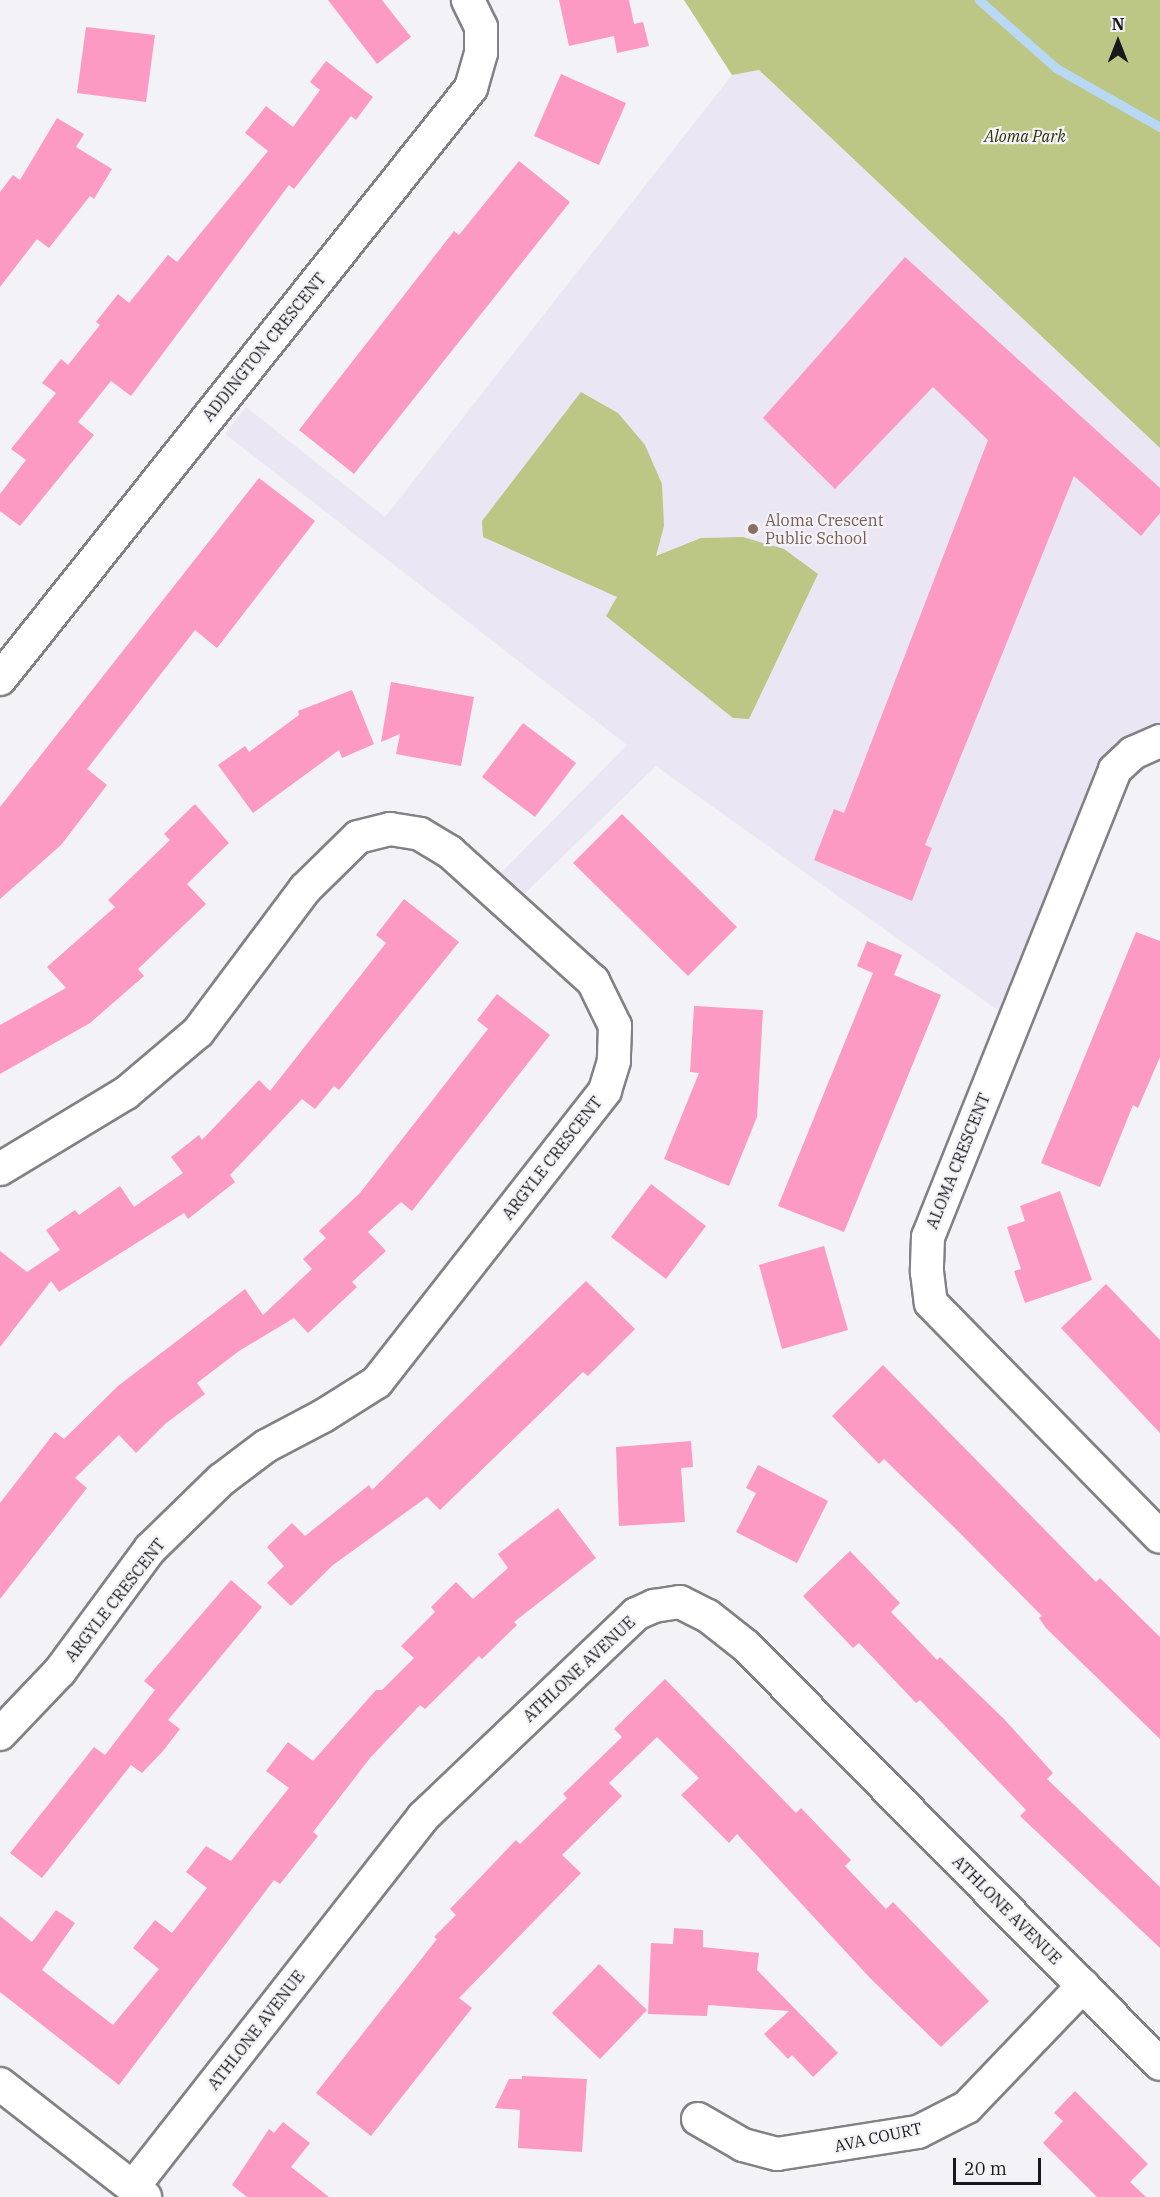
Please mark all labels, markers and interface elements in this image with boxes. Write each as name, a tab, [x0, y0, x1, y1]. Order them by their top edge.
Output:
north arrow	[1088, 12, 1148, 72]
text: N	[1112, 14, 1124, 34]
park label: Aloma Park	[984, 126, 1066, 146]
street label: ADDINGTON CRESCENT	[198, 269, 330, 425]
place label: Aloma Crescent Public School	[765, 510, 883, 548]
marker: Aloma Crescent Public School	[746, 522, 760, 536]
street label: ALOMA CRESCENT	[922, 1090, 994, 1232]
street label: ARGYLE CRESCENT	[498, 1093, 606, 1223]
street label: ARGYLE CRESCENT	[61, 1535, 169, 1665]
street label: ATHLONE AVENUE	[519, 1612, 639, 1726]
street label: ATHLONE AVENUE	[949, 1852, 1065, 1968]
street label: ATHLONE AVENUE	[204, 1967, 308, 2093]
street label: AVA COURT	[833, 2118, 923, 2156]
scale bar	[956, 2146, 1044, 2184]
text: 20 m	[964, 2157, 1007, 2180]

